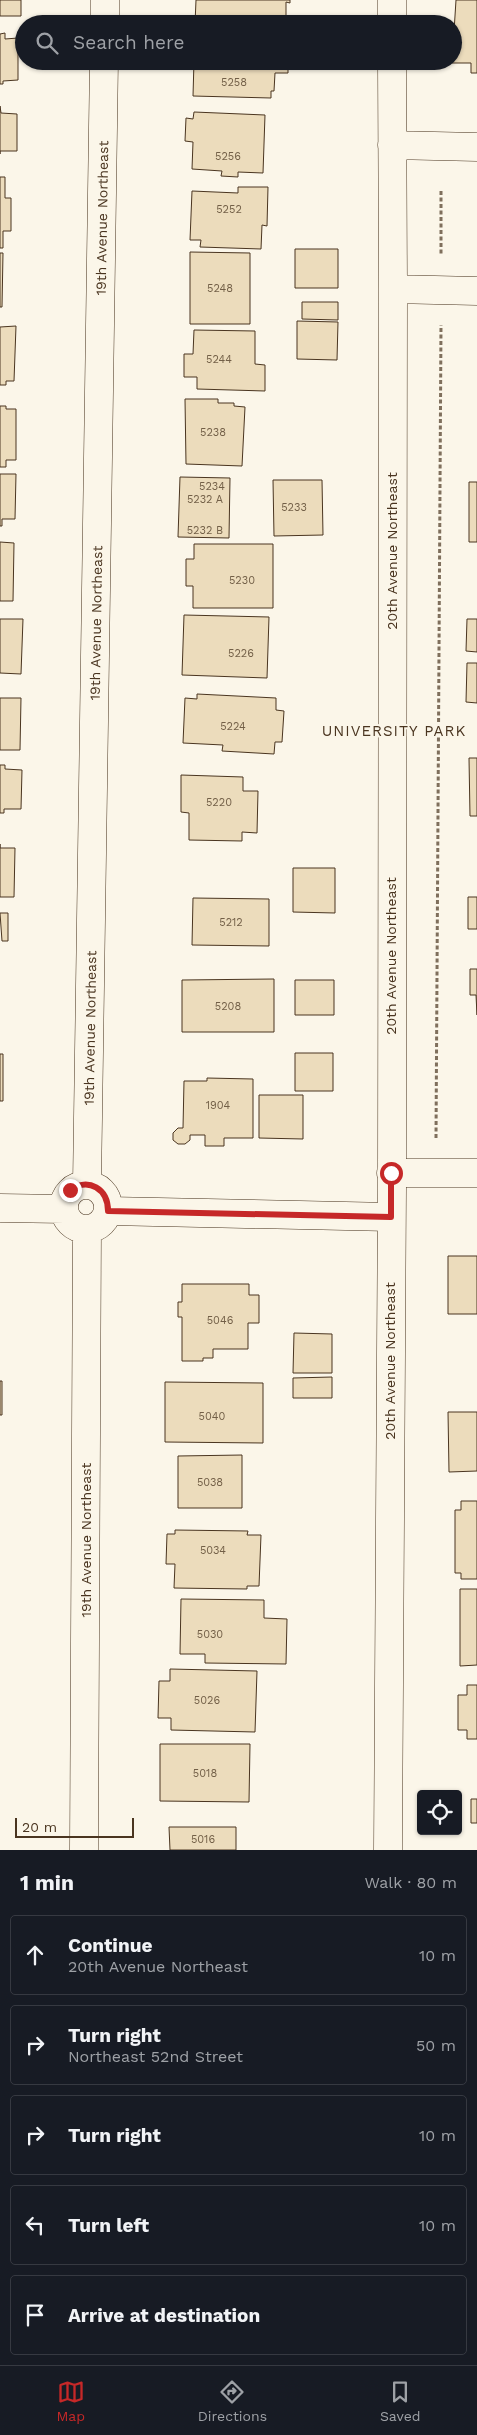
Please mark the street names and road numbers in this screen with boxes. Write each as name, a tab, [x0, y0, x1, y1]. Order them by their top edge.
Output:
street label: 19th Avenue Northeast	[93, 140, 111, 296]
street label: 20th Avenue Northeast	[384, 472, 400, 630]
street label: 19th Avenue Northeast	[87, 545, 105, 701]
street label: 20th Avenue Northeast	[383, 877, 399, 1035]
street label: 19th Avenue Northeast	[81, 950, 99, 1106]
street label: 20th Avenue Northeast	[382, 1282, 398, 1440]
street label: 19th Avenue Northeast	[78, 1462, 94, 1617]

